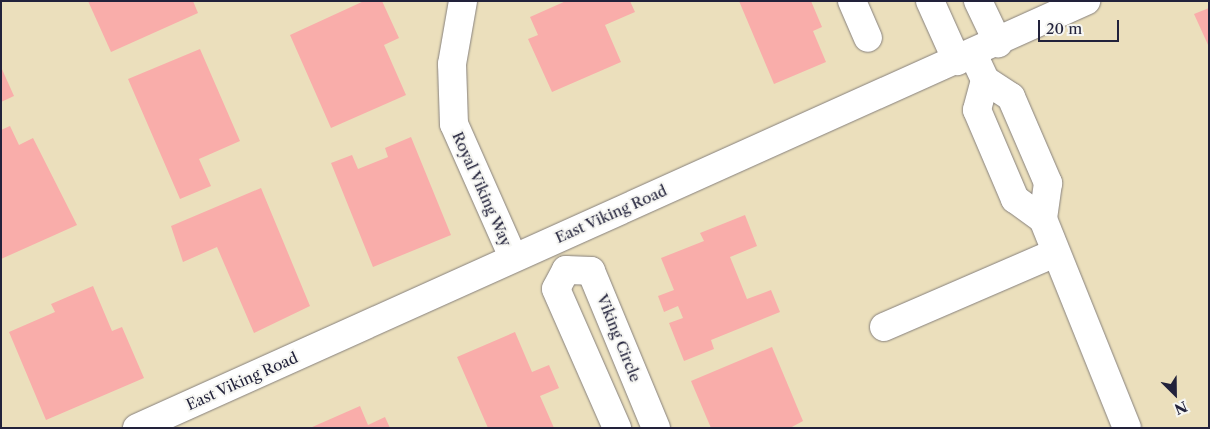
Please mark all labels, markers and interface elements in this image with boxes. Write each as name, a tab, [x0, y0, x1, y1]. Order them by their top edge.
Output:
scale bar	[1040, 10, 1121, 42]
text: 20 m	[1046, 19, 1082, 38]
street label: Royal Viking Way	[448, 128, 516, 250]
street label: East Viking Road	[552, 181, 670, 247]
street label: Viking Circle	[593, 292, 645, 384]
street label: East Viking Road	[183, 348, 301, 414]
north arrow	[1150, 369, 1200, 419]
text: N	[1172, 397, 1190, 418]

